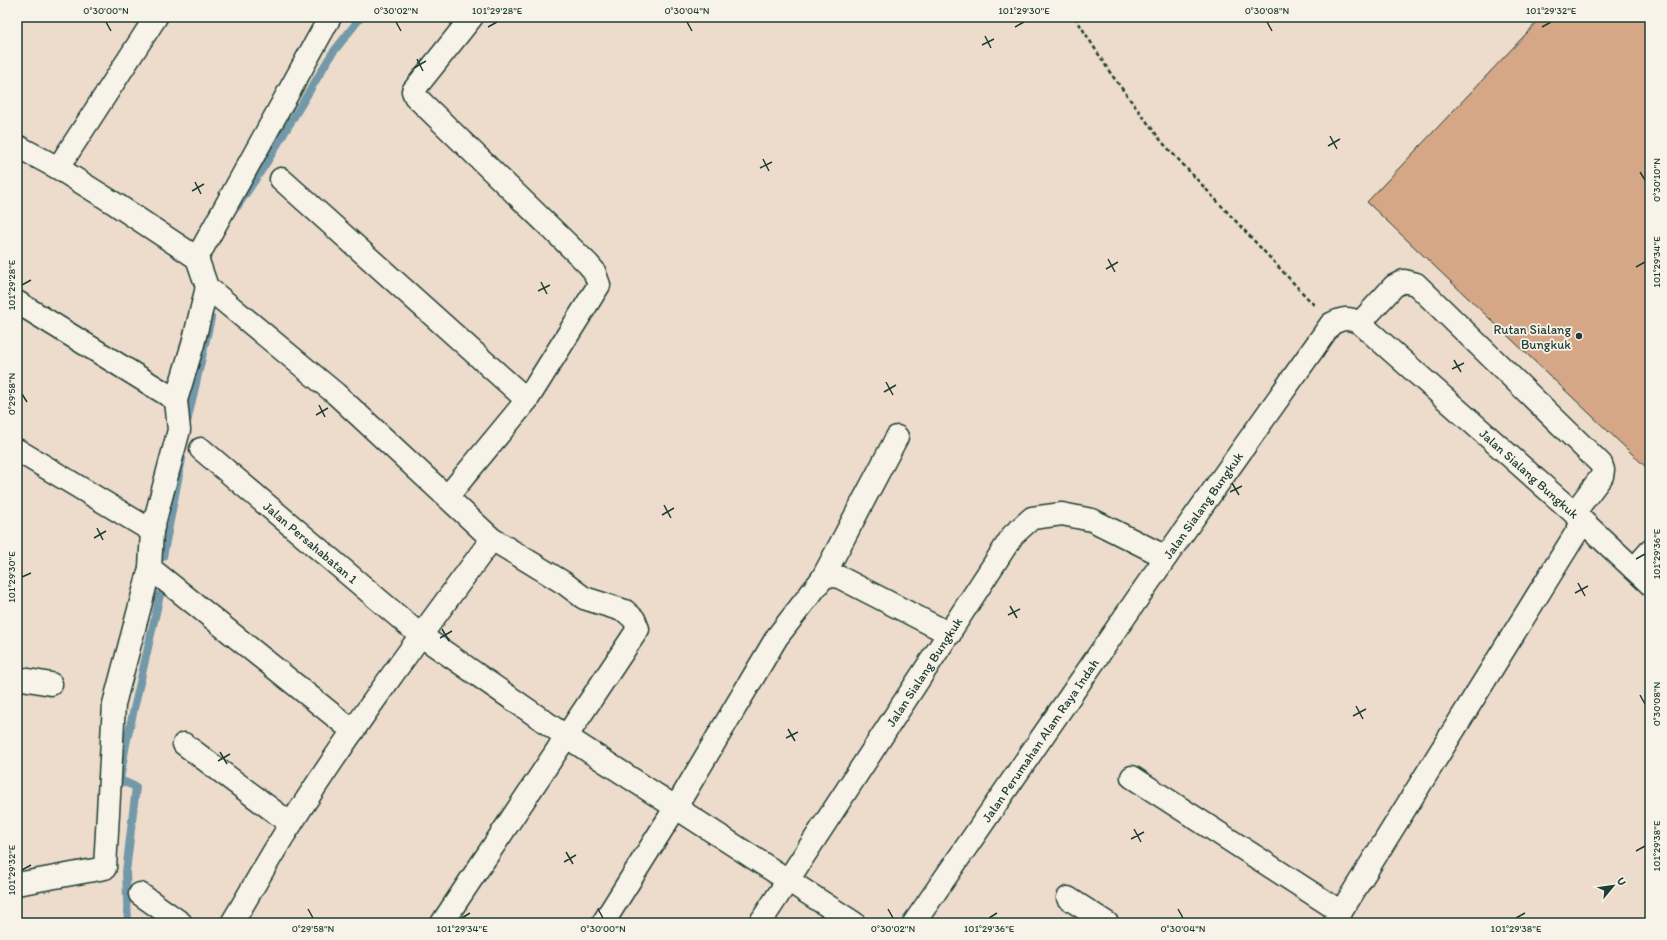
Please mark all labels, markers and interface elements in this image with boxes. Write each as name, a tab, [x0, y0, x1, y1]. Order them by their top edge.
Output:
text: 0°30'00"N	[83, 4, 129, 17]
text: 0°30'02"N	[374, 4, 418, 17]
text: 101°29'28"E	[472, 4, 523, 17]
text: 0°30'04"N	[664, 4, 710, 17]
text: 101°29'30"E	[998, 4, 1050, 17]
text: 0°30'08"N	[1245, 4, 1290, 17]
text: 101°29'32"E	[1526, 4, 1577, 17]
text: 0°30'10"N	[1650, 158, 1663, 202]
text: 101°29'34"E	[1650, 236, 1663, 288]
text: 101°29'28"E	[5, 259, 18, 310]
place label: Rutan Sialang Bungkuk	[1493, 322, 1571, 352]
marker: Rutan Sialang Bungkuk	[1574, 331, 1584, 341]
text: 0°29'58"N	[5, 372, 18, 415]
street label: Jalan Sialang Bungkuk	[1476, 426, 1582, 522]
street label: Jalan Sialang Bungkuk	[1160, 449, 1246, 562]
street label: Jalan Persahabatan 1	[260, 499, 360, 587]
text: 101°29'36"E	[1650, 528, 1663, 579]
text: 101°29'30"E	[5, 551, 18, 603]
street label: Jalan Sialang Bungkuk	[883, 614, 966, 729]
street label: Jalan Perumahan Alam Raya Indah	[979, 656, 1102, 825]
text: 0°30'08"N	[1650, 681, 1663, 726]
text: 101°29'38"E	[1650, 820, 1663, 871]
text: 101°29'32"E	[5, 844, 18, 895]
north arrow	[1593, 866, 1633, 906]
text: U	[1614, 875, 1629, 888]
text: 0°29'58"N	[292, 922, 335, 935]
text: 101°29'34"E	[436, 922, 488, 935]
text: 0°30'00"N	[580, 922, 626, 935]
text: 0°30'02"N	[871, 922, 915, 935]
text: 101°29'36"E	[964, 922, 1015, 935]
text: 0°30'04"N	[1160, 922, 1206, 935]
text: 101°29'38"E	[1491, 922, 1542, 935]

